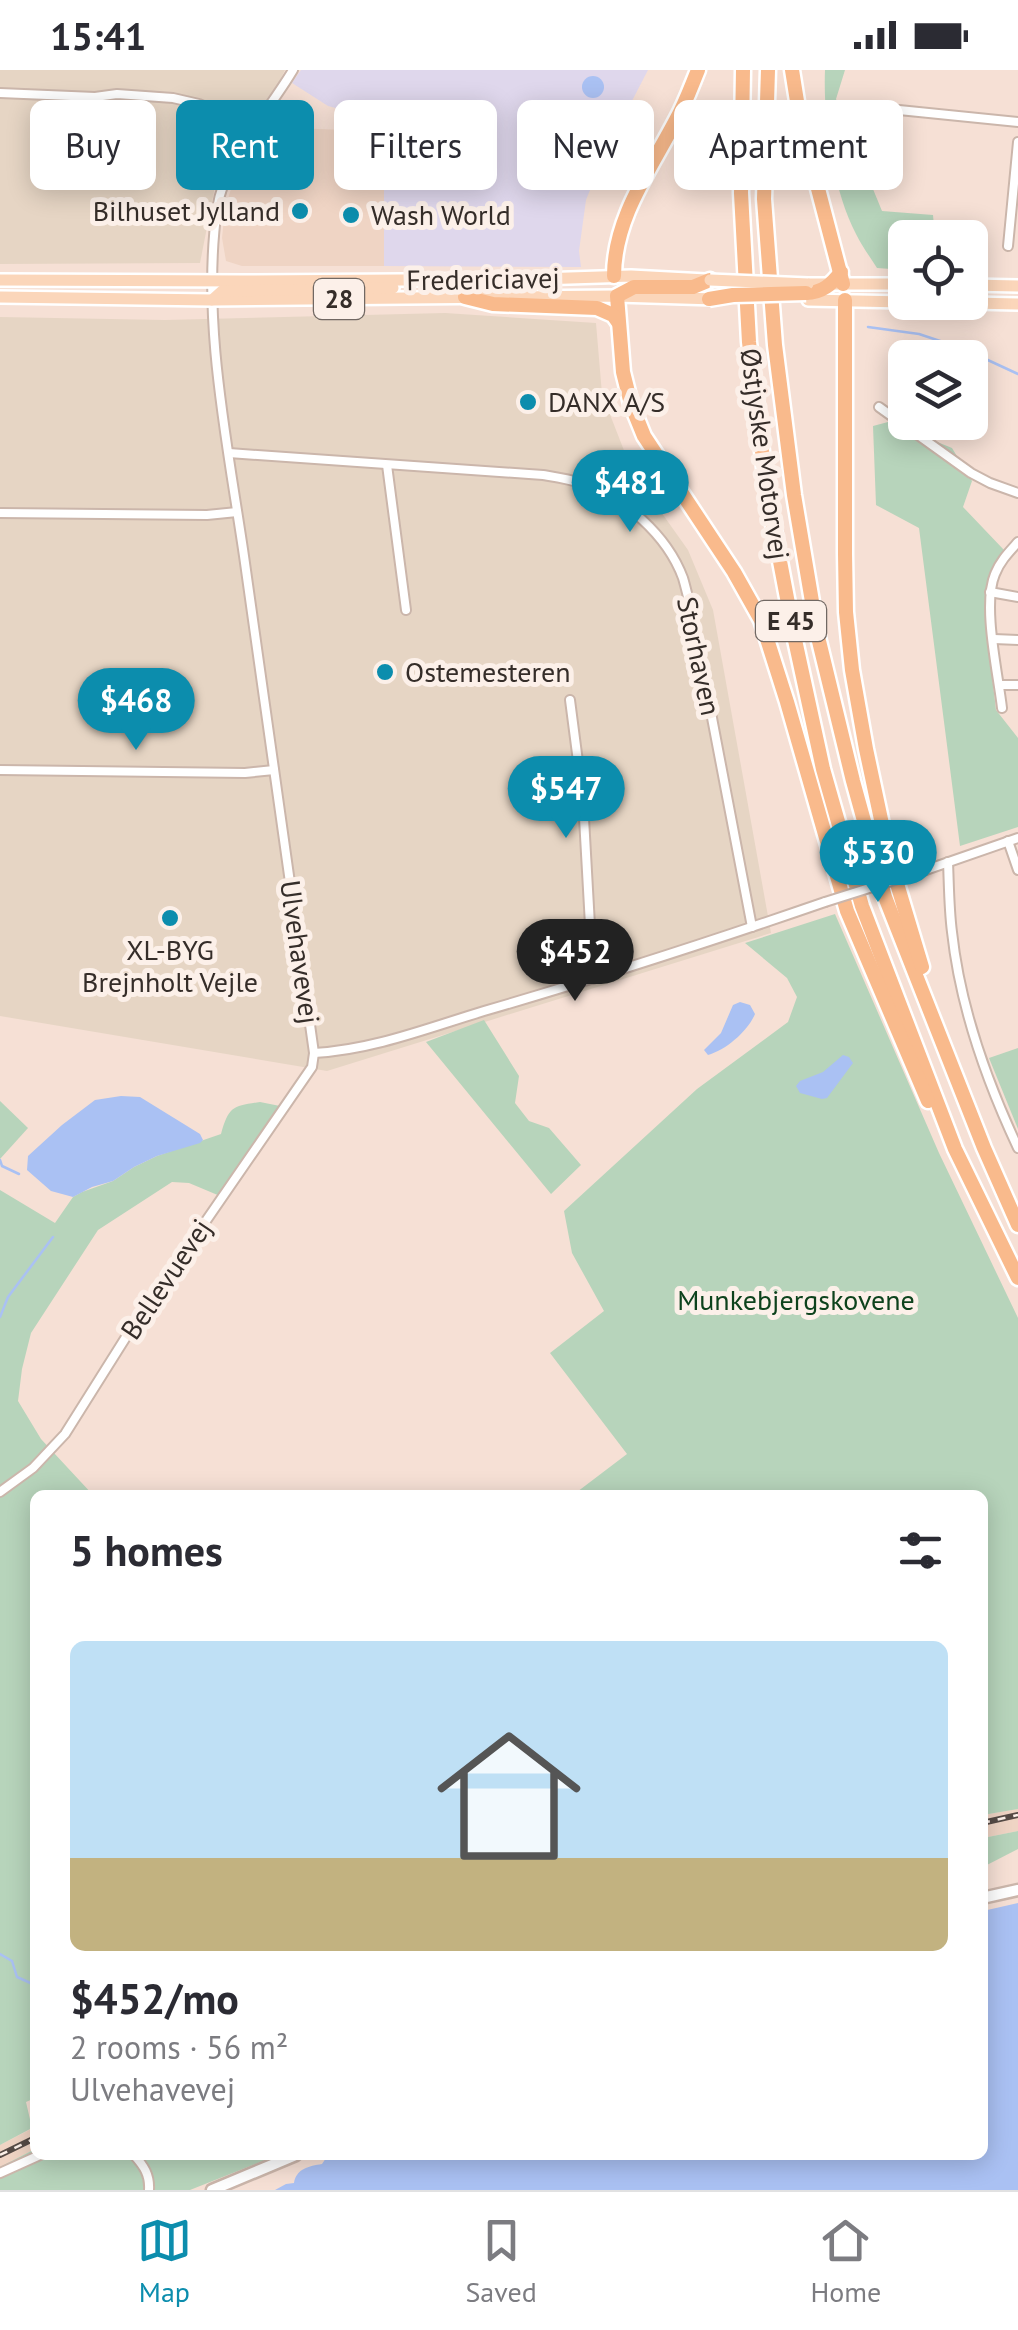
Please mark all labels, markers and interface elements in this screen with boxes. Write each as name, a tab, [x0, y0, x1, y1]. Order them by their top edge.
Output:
text: 15:41	[50, 11, 146, 60]
chip: Buy	[30, 100, 156, 190]
chip: Rent	[176, 100, 314, 190]
chip: Filters	[334, 100, 497, 190]
chip: New	[517, 100, 654, 190]
chip: Apartment	[674, 100, 903, 190]
place label: Bilhuset Jylland	[93, 192, 280, 229]
place label: Wash World	[371, 196, 511, 233]
marker: Bilhuset Jylland	[289, 200, 311, 222]
marker: Wash World	[340, 204, 362, 226]
map controls	[888, 220, 988, 440]
button: locate	[888, 220, 988, 320]
street label: Fredericiavej	[406, 259, 560, 298]
road number: 28	[314, 279, 364, 319]
button: layers	[888, 340, 988, 440]
street label: Østjyske Motorvej	[732, 346, 799, 562]
place label: DANX A/S	[548, 383, 665, 420]
marker: DANX A/S	[517, 391, 539, 413]
pin: $481	[571, 450, 689, 535]
text: $481	[594, 461, 666, 503]
street label: Storhaven	[669, 593, 730, 719]
road number: E 45	[756, 601, 826, 641]
place label: Ostemesteren	[405, 653, 571, 690]
marker: Ostemesteren	[374, 661, 396, 683]
pin: $468	[77, 668, 195, 753]
text: $468	[100, 679, 172, 721]
pin: $547	[507, 756, 625, 841]
text: $547	[530, 767, 602, 809]
pin: $530	[819, 820, 937, 905]
text: $530	[842, 831, 914, 873]
street label: Ulvehavevej	[272, 878, 329, 1026]
marker: XL-BYG Brejnholt Vejle	[159, 907, 181, 929]
pin: $452	[516, 919, 634, 1004]
text: $452	[539, 930, 611, 972]
place label: XL-BYG Brejnholt Vejle	[82, 931, 258, 1000]
street label: Bellevuevej	[112, 1211, 219, 1346]
park label: Munkebjergskovene	[677, 1281, 915, 1318]
text: 5 homes	[70, 1523, 223, 1578]
icon: filters	[893, 1523, 948, 1578]
icon: home	[419, 1706, 599, 1886]
text: $452/mo	[70, 1971, 239, 2026]
text: 2 rooms · 56 m²	[70, 2026, 288, 2068]
text: Ulvehavevej	[70, 2068, 235, 2110]
tab: Map	[137, 2213, 192, 2310]
tab: Saved	[465, 2213, 537, 2310]
tab: Home	[810, 2213, 881, 2310]

